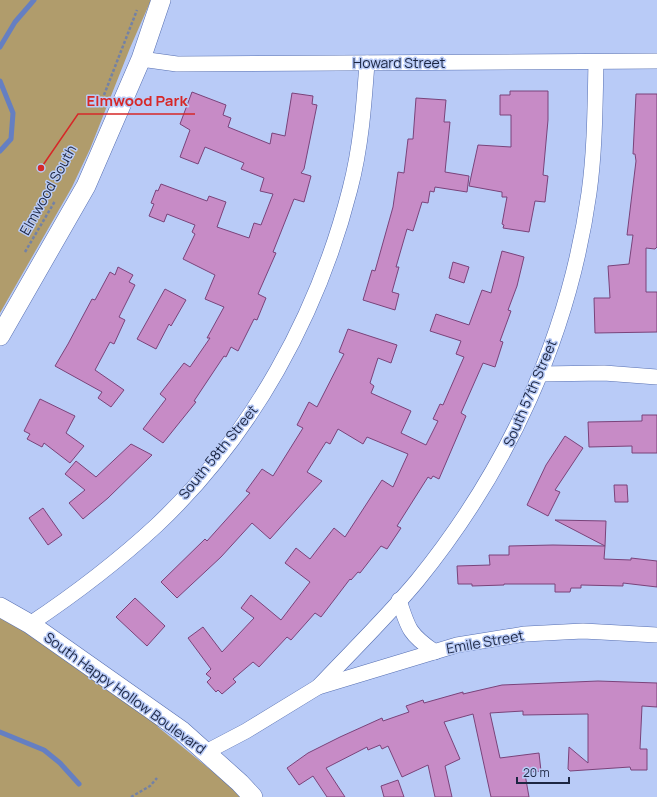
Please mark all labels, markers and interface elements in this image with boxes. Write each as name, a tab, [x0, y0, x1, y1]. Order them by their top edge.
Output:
street label: Howard Street	[353, 53, 446, 72]
callout: Elmwood Park	[78, 87, 195, 114]
text: Elmwood Park	[86, 90, 188, 111]
street label: Elmwood South	[15, 141, 80, 238]
street label: South 57th Street	[498, 336, 561, 449]
street label: South 58th Street	[174, 400, 262, 503]
street label: Emile Street	[445, 625, 526, 658]
street label: South Happy Hollow Boulevard	[41, 627, 210, 758]
scale bar	[517, 759, 569, 785]
text: 20 m	[523, 764, 550, 781]

